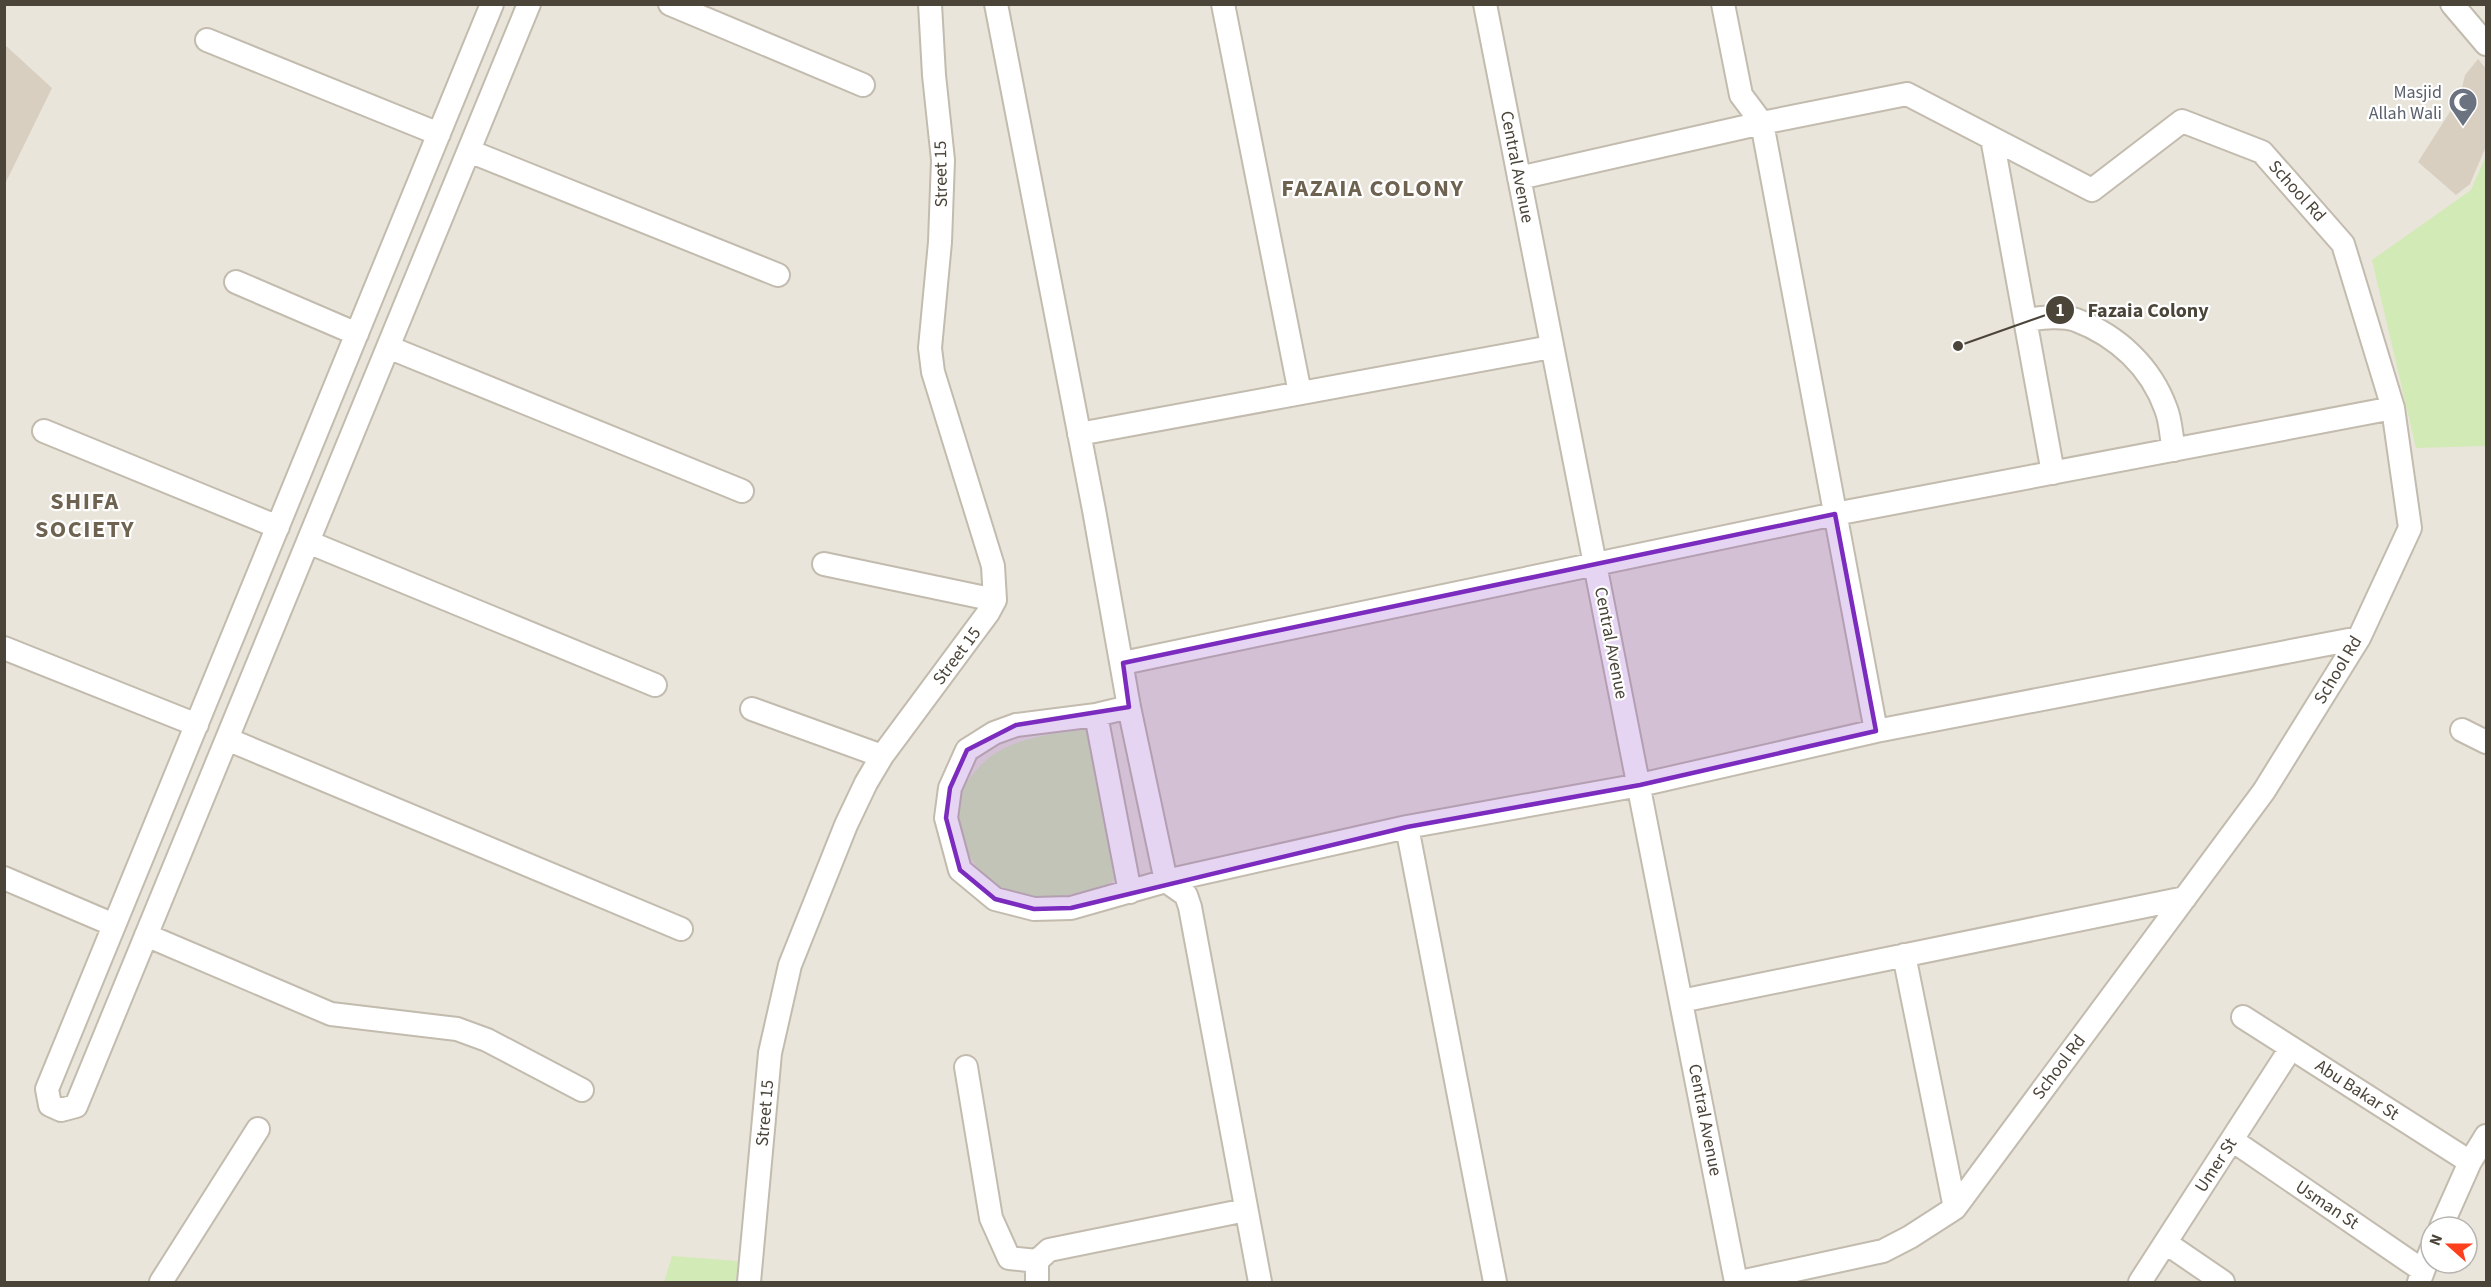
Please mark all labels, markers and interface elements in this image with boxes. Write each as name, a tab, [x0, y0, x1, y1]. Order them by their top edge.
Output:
place label: Masjid Allah Wali	[2369, 80, 2442, 126]
mosque icon: Masjid Allah Wali	[2447, 86, 2479, 128]
street label: Central Avenue	[1494, 109, 1540, 225]
street label: Street 15	[928, 140, 954, 208]
street label: School Rd	[2262, 155, 2332, 227]
district label: FAZAIA COLONY	[1281, 171, 1465, 206]
callout: Fazaia Colony	[2045, 291, 2221, 329]
text: Fazaia Colony	[2087, 297, 2209, 325]
text: 1	[2055, 298, 2065, 323]
district label: SHIFA SOCIETY	[35, 484, 135, 547]
street label: Central Avenue	[1588, 585, 1634, 701]
street label: Street 15	[927, 622, 987, 690]
street label: School Rd	[2308, 631, 2368, 709]
street label: School Rd	[2026, 1029, 2092, 1105]
street label: Abu Bakar St	[2310, 1053, 2404, 1127]
street label: Central Avenue	[1682, 1062, 1728, 1178]
street label: Street 15	[750, 1079, 780, 1147]
street label: Umer St	[2189, 1133, 2243, 1197]
street label: Usman St	[2290, 1175, 2364, 1235]
north arrow	[2419, 1215, 2479, 1275]
text: N	[2424, 1231, 2448, 1249]

